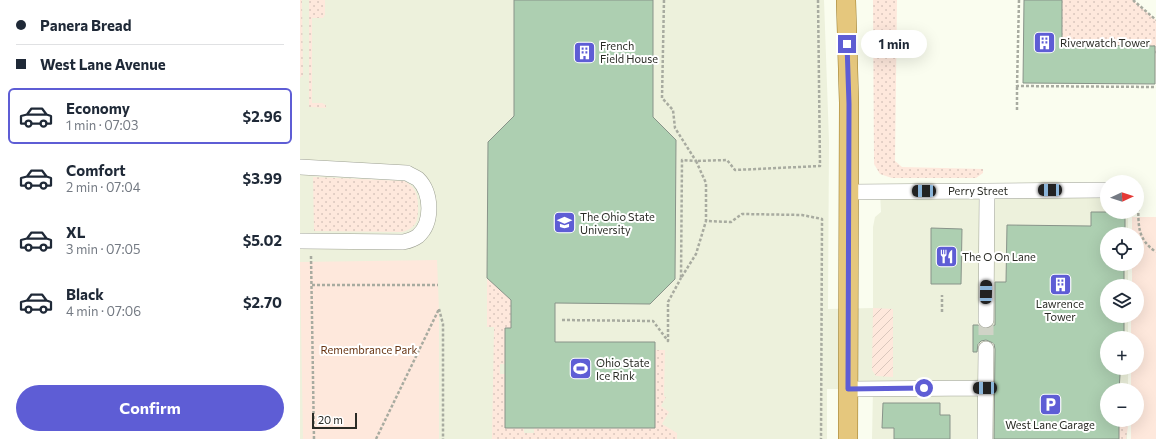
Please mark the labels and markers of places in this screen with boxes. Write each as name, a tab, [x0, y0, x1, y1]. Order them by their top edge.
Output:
building icon: Riverwatch Tower	[1031, 30, 1057, 56]
place label: Riverwatch Tower	[1060, 36, 1151, 49]
building icon: French Field House	[571, 39, 597, 65]
place label: French Field House	[600, 39, 658, 65]
school or university icon: The Ohio State University	[551, 210, 577, 236]
place label: The Ohio State University	[580, 210, 655, 236]
restaurant icon: The O On Lane	[933, 244, 959, 270]
place label: The O On Lane	[962, 250, 1036, 263]
building icon: Lawrence Tower	[1047, 271, 1073, 297]
place label: Lawrence Tower	[1036, 297, 1084, 323]
sports icon: Ohio State Ice Rink	[567, 356, 593, 382]
place label: Ohio State Ice Rink	[596, 356, 650, 382]
parking icon: West Lane Garage	[1037, 392, 1063, 418]
place label: West Lane Garage	[1005, 418, 1095, 431]

